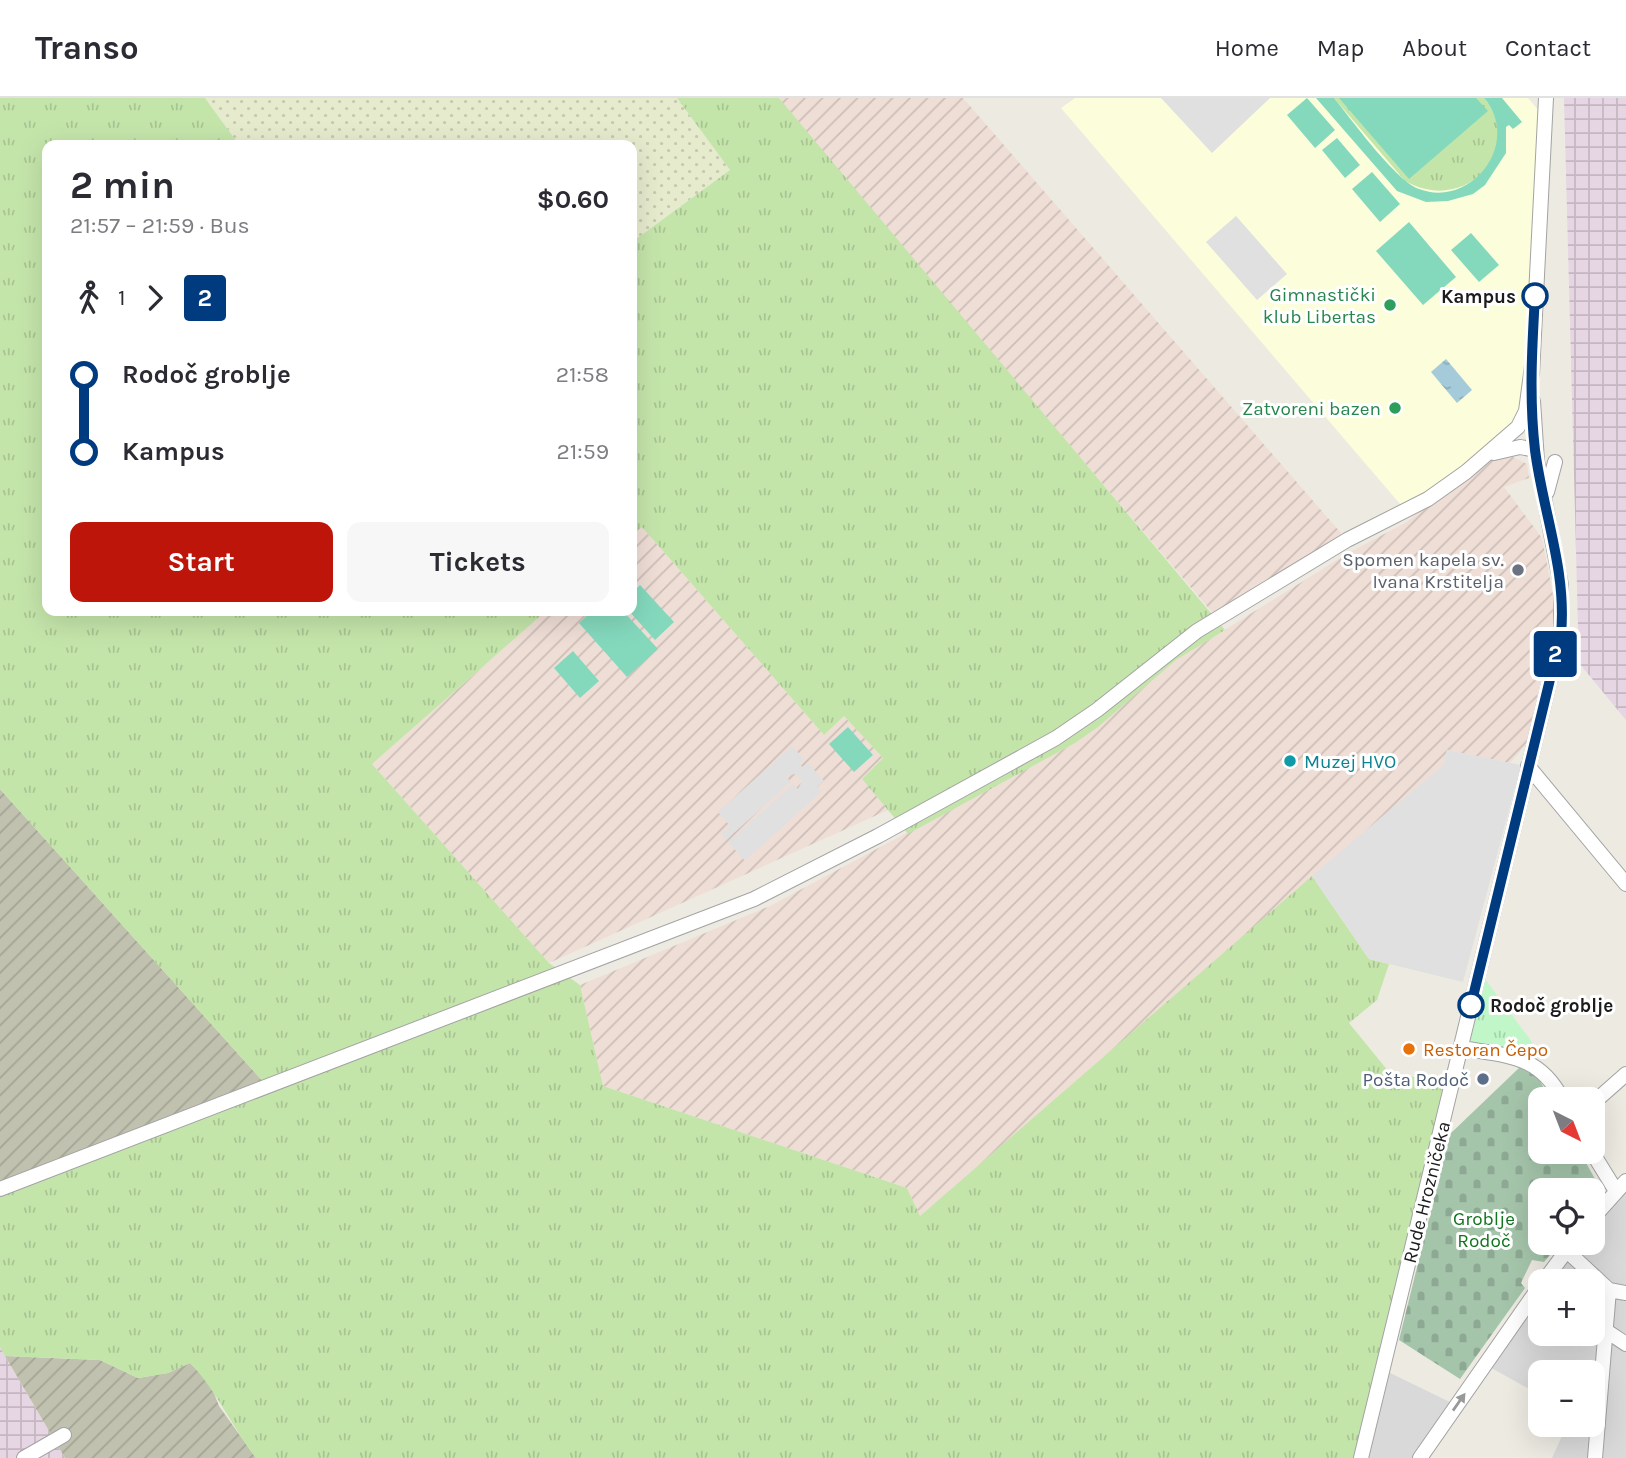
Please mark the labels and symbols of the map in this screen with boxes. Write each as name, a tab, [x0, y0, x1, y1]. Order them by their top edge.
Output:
marker: Kampus	[1522, 283, 1548, 309]
place label: Gimnastički klub Libertas	[1263, 284, 1376, 328]
place label: Kampus	[1441, 286, 1516, 308]
marker: Gimnastički klub Libertas	[1382, 297, 1398, 313]
place label: Zatvoreni bazen	[1242, 398, 1381, 420]
marker: Zatvoreni bazen	[1387, 400, 1403, 416]
place label: Spomen kapela sv. Ivana Krstitelja	[1342, 549, 1504, 593]
marker: Spomen kapela sv. Ivana Krstitelja	[1510, 562, 1526, 578]
line badge: 2	[1532, 631, 1578, 677]
place label: Muzej HVO	[1304, 751, 1396, 773]
marker: Muzej HVO	[1282, 753, 1298, 769]
marker: Rodoč groblje	[1458, 992, 1484, 1018]
place label: Rodoč groblje	[1490, 995, 1613, 1017]
place label: Restoran Čepo	[1423, 1039, 1548, 1061]
marker: Restoran Čepo	[1401, 1041, 1417, 1057]
place label: Pošta Rodoč	[1363, 1069, 1469, 1091]
marker: Pošta Rodoč	[1475, 1071, 1491, 1087]
north arrow	[1528, 1087, 1605, 1164]
street label: Rude Hrozničeka	[1399, 1119, 1455, 1265]
park label: Groblje Rodoč	[1453, 1208, 1515, 1252]
one-way arrow	[1452, 1393, 1466, 1411]

